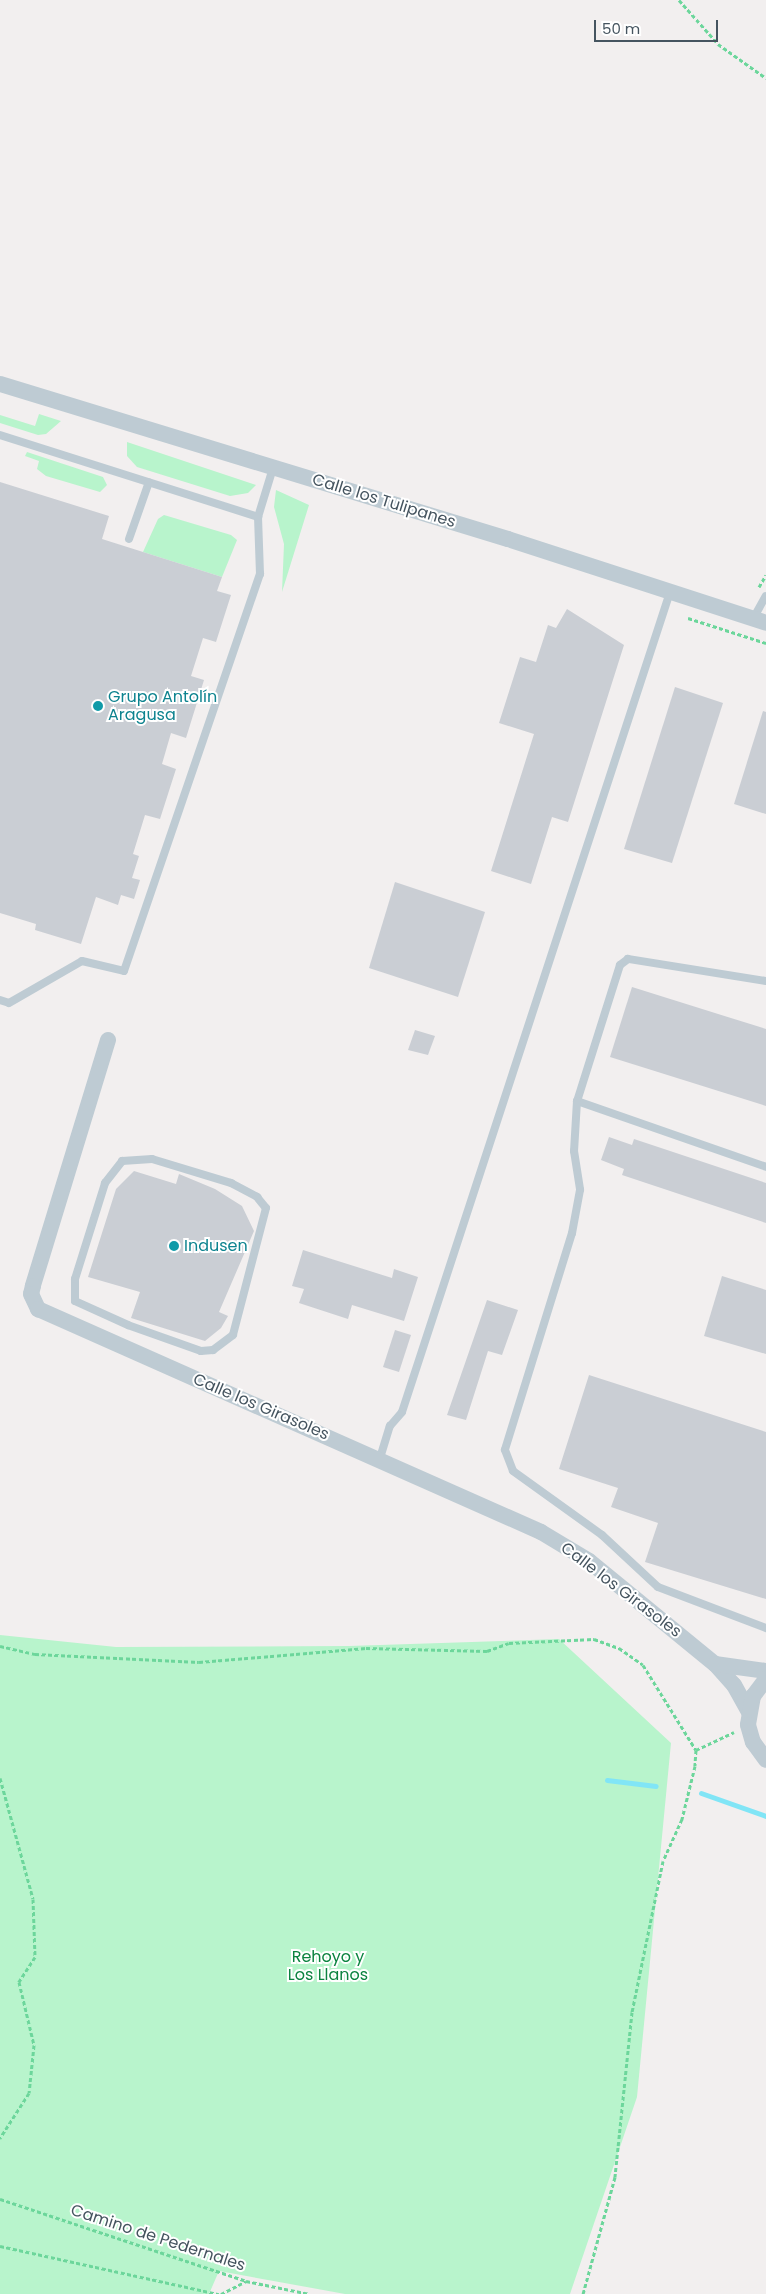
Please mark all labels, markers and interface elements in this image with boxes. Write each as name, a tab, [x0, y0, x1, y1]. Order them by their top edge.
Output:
scale bar	[596, 10, 720, 42]
text: 50 m	[602, 18, 640, 39]
street label: Calle los Tulipanes	[310, 470, 458, 532]
place label: Grupo Antolín Aragusa	[108, 687, 217, 725]
marker: Grupo Antolín Aragusa	[92, 700, 104, 712]
place label: Indusen	[184, 1236, 248, 1256]
marker: Indusen	[168, 1240, 180, 1252]
street label: Calle los Girasoles	[190, 1370, 332, 1444]
street label: Calle los Girasoles	[557, 1538, 685, 1642]
park label: Rehoyo y Los Llanos	[288, 1947, 368, 1985]
street label: Camino de Pedernales	[68, 2201, 248, 2275]

